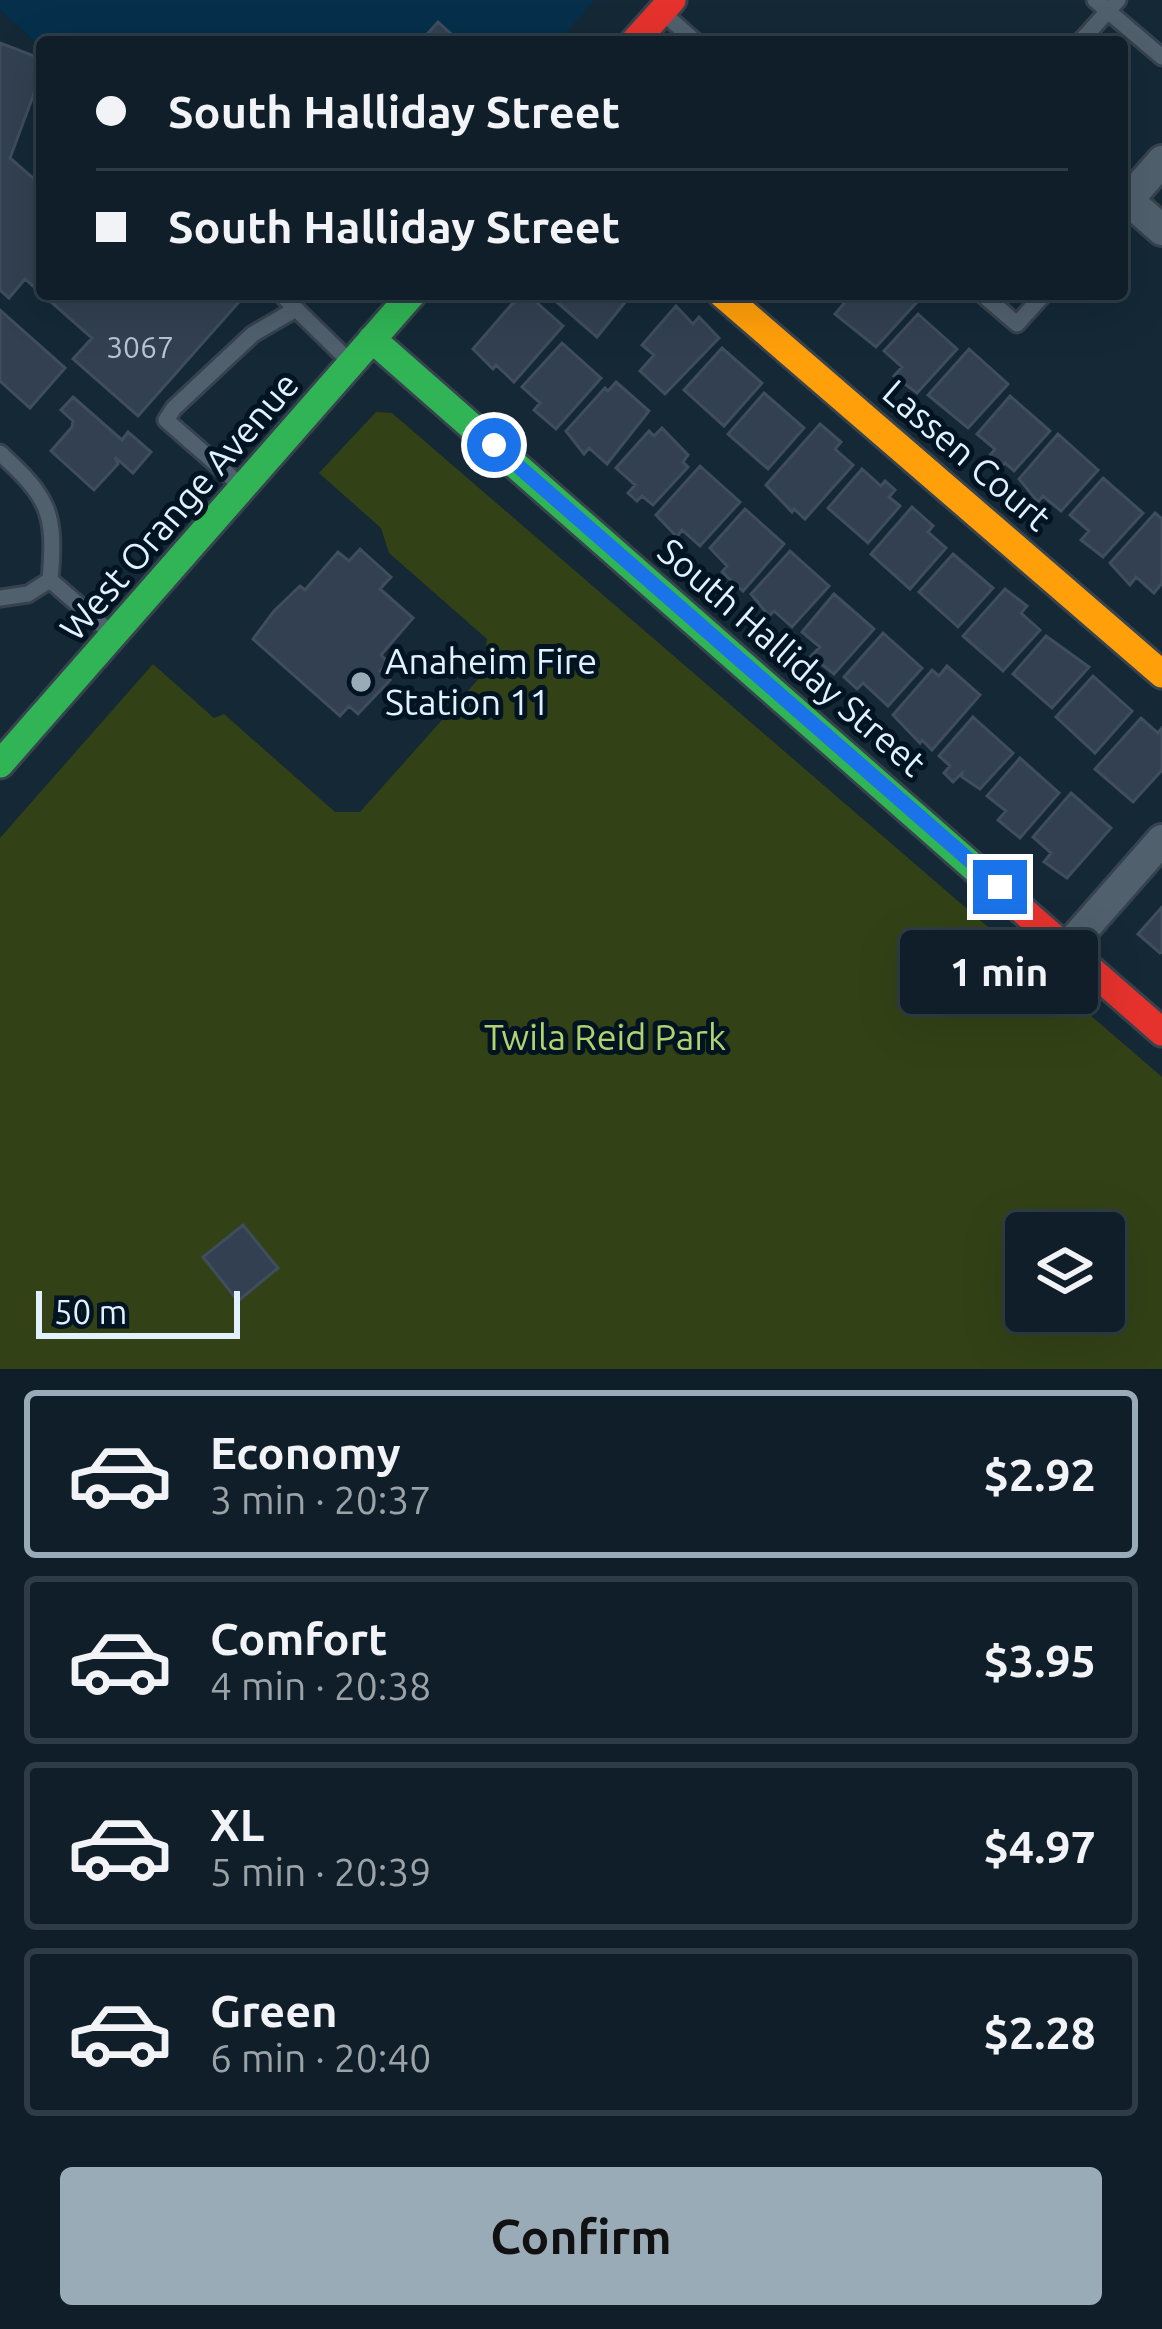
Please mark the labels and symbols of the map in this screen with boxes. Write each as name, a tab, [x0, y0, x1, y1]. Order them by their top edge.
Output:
house number: 3067	[106, 330, 174, 364]
street label: West Orange Avenue	[51, 363, 306, 648]
street label: Lassen Court	[875, 371, 1059, 538]
route start	[467, 418, 521, 472]
street label: South Halliday Street	[650, 530, 934, 784]
place label: Anaheim Fire Station 11	[385, 640, 597, 722]
marker: Anaheim Fire Station 11	[348, 669, 374, 695]
route end	[973, 860, 1027, 914]
callout: 1 min	[901, 929, 1099, 1013]
park label: Twila Reid Park	[484, 1016, 726, 1057]
scale bar	[36, 1285, 240, 1338]

